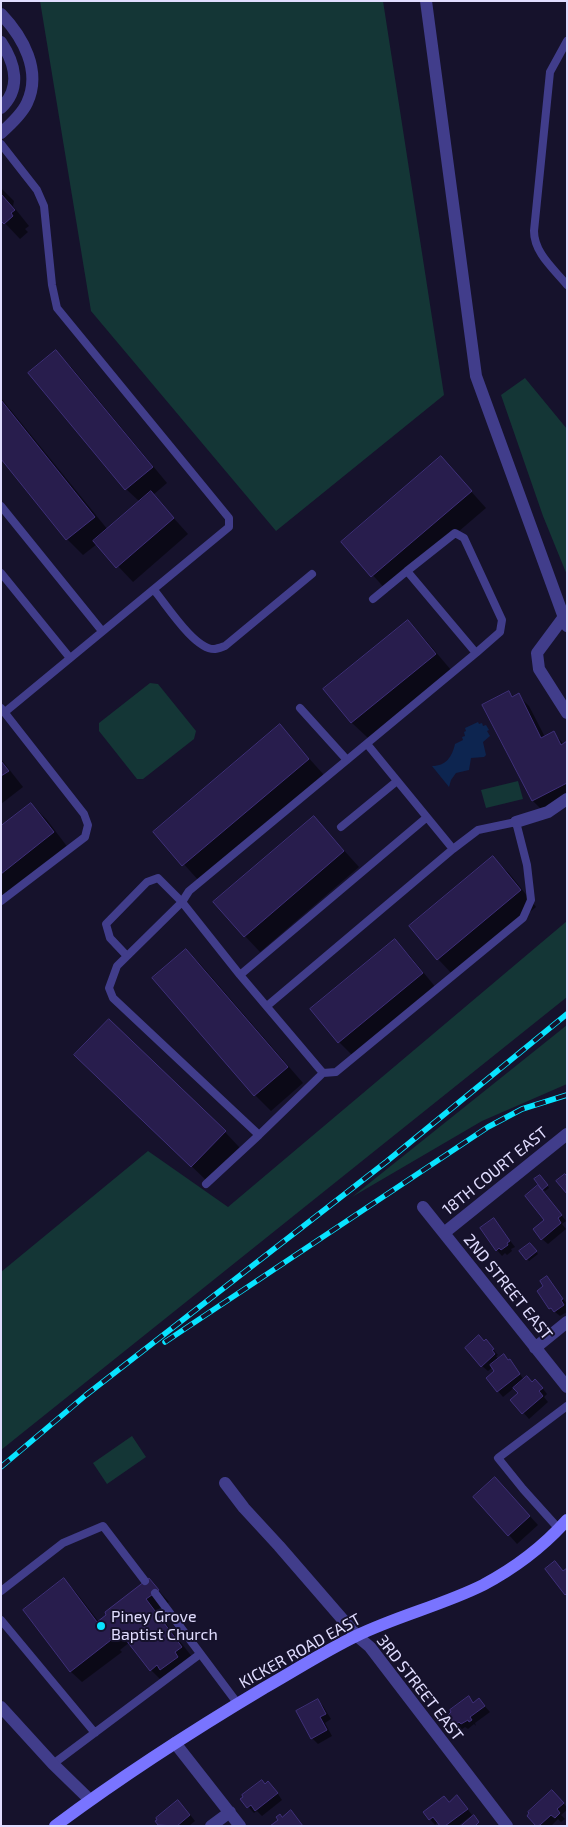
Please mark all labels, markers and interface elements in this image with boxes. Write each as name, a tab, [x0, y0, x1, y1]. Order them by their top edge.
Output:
street label: 18TH COURT EAST	[439, 1123, 551, 1219]
street label: 2ND STREET EAST	[459, 1230, 557, 1344]
place label: Piney Grove Baptist Church	[111, 1607, 218, 1645]
street label: KICKER ROAD EAST	[236, 1610, 364, 1692]
marker: Piney Grove Baptist Church	[95, 1620, 107, 1632]
street label: 3RD STREET EAST	[373, 1631, 467, 1745]

